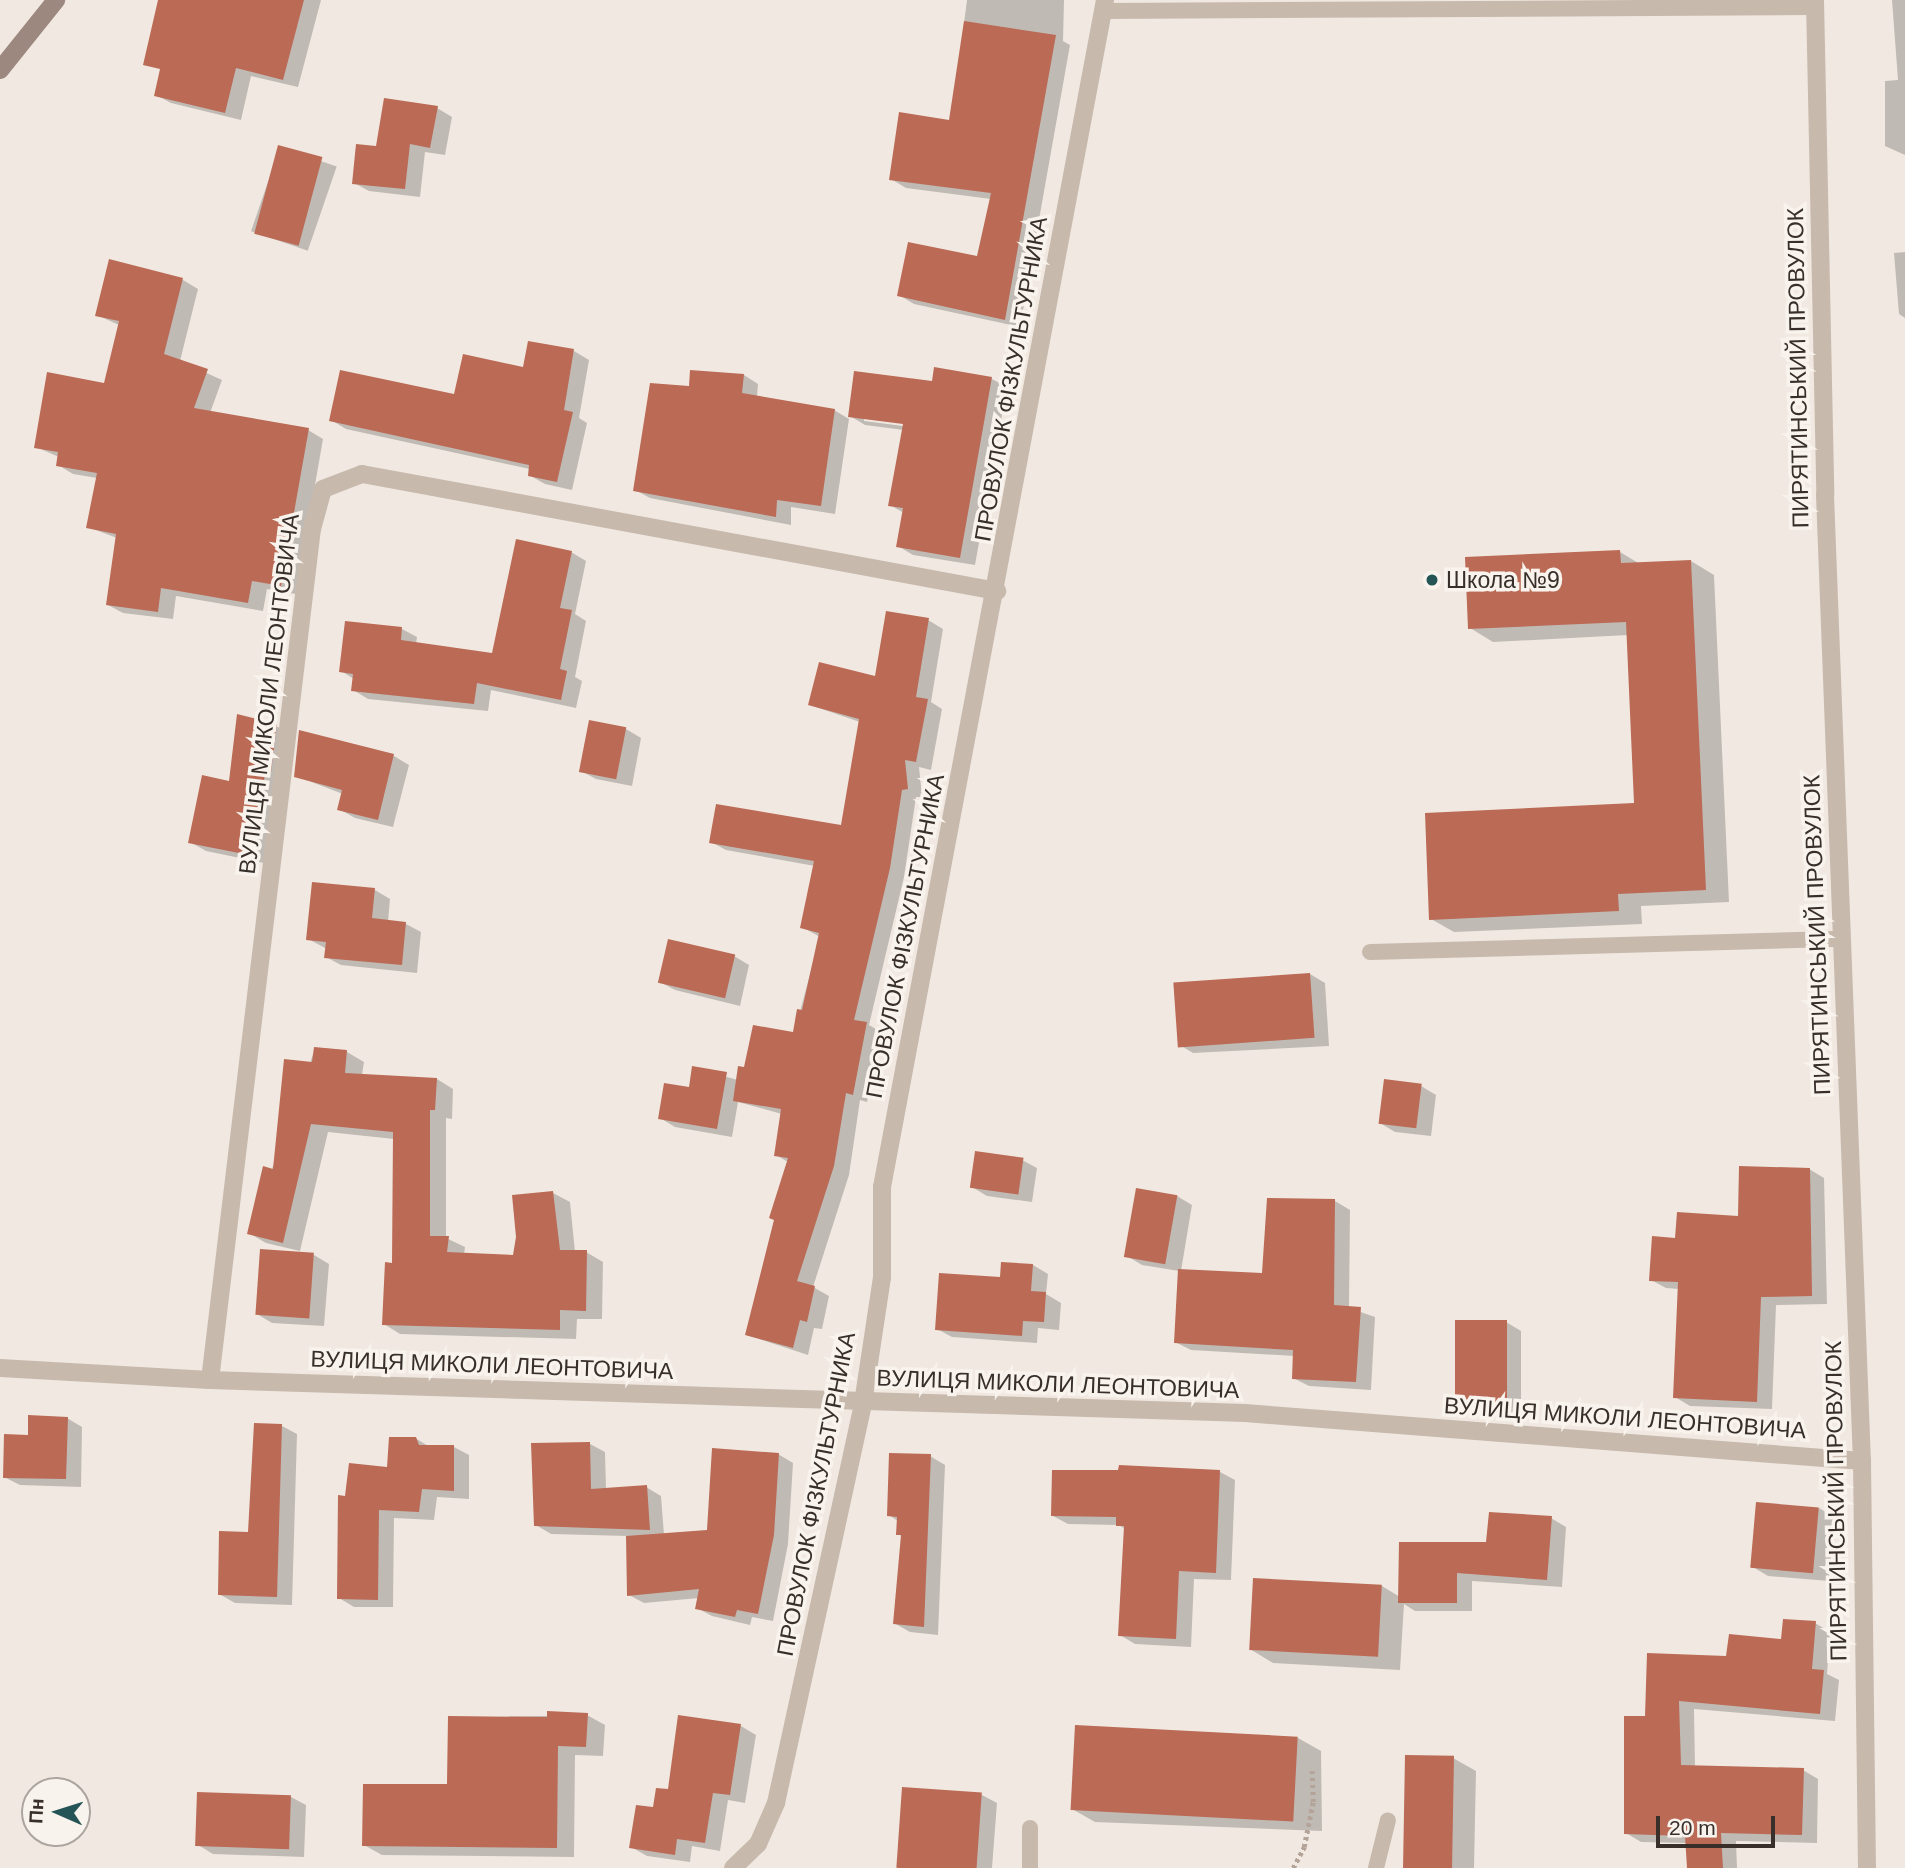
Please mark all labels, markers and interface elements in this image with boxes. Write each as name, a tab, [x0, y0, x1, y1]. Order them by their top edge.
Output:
street label: ПИРЯТИНСЬКИЙ ПРОВУЛОК	[1781, 208, 1815, 528]
street label: ПРОВУЛОК ФІЗКУЛЬТУРНИКА	[969, 214, 1053, 544]
street label: ВУЛИЦЯ МИКОЛИ ЛЕОНТОВИЧА	[233, 512, 305, 876]
place label: Школа №9	[1446, 566, 1560, 594]
marker: Школа №9	[1424, 572, 1440, 588]
street label: ПРОВУЛОК ФІЗКУЛЬТУРНИКА	[860, 772, 950, 1100]
street label: ПИРЯТИНСЬКИЙ ПРОВУЛОК	[1798, 774, 1836, 1096]
street label: ПРОВУЛОК ФІЗКУЛЬТУРНИКА	[771, 1330, 861, 1658]
street label: ПИРЯТИНСЬКИЙ ПРОВУЛОК	[1819, 1341, 1853, 1661]
street label: ВУЛИЦЯ МИКОЛИ ЛЕОНТОВИЧА	[310, 1345, 674, 1385]
street label: ВУЛИЦЯ МИКОЛИ ЛЕОНТОВИЧА	[876, 1364, 1240, 1404]
street label: ВУЛИЦЯ МИКОЛИ ЛЕОНТОВИЧА	[1443, 1392, 1807, 1444]
north arrow	[21, 1777, 91, 1847]
text: Пн	[25, 1798, 48, 1824]
scale bar	[1660, 1801, 1779, 1845]
text: 20 m	[1669, 1816, 1716, 1839]

